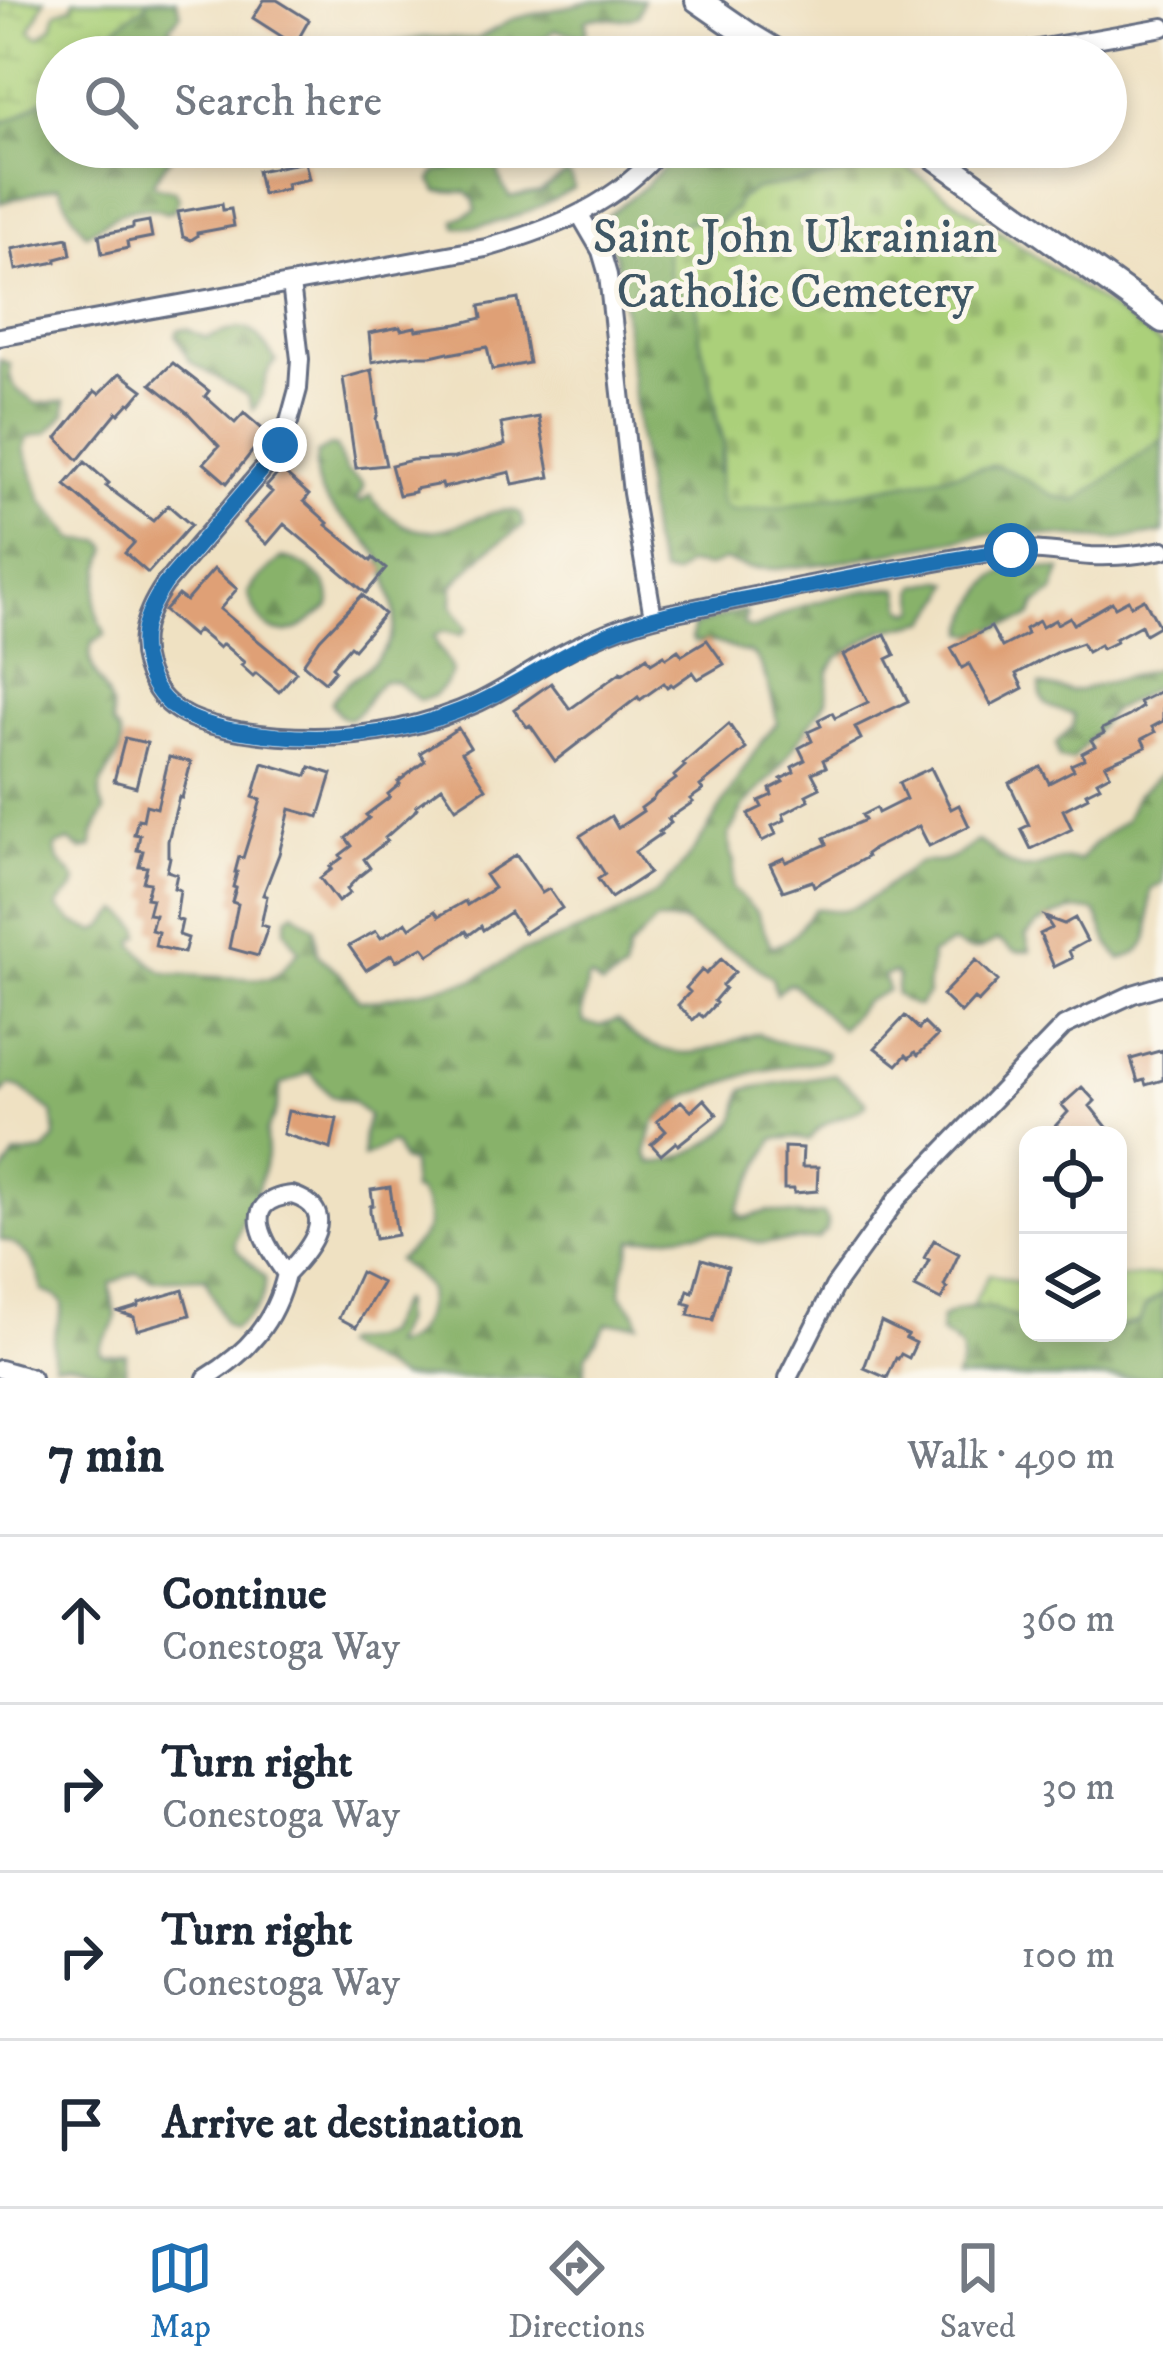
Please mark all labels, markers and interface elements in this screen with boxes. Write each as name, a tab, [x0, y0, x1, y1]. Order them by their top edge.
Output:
search box	[36, 36, 1127, 168]
icon: search	[78, 69, 144, 135]
text: Search here	[174, 74, 382, 130]
park label: Saint John Ukrainian Catholic Cemetery	[593, 208, 997, 323]
route end	[253, 418, 307, 472]
route start	[984, 523, 1038, 577]
map controls	[1019, 1126, 1127, 1342]
button: locate	[1019, 1126, 1127, 1234]
button: layers	[1019, 1234, 1127, 1342]
text: 7 min	[48, 1424, 164, 1488]
text: Walk · 490 m	[907, 1432, 1115, 1481]
text: Continue	[162, 1567, 327, 1623]
icon: ahead	[48, 1587, 114, 1653]
text: 360 m	[1021, 1595, 1115, 1644]
text: Conestoga Way	[162, 1623, 400, 1672]
text: Turn right	[162, 1735, 352, 1791]
icon: right	[48, 1755, 114, 1821]
text: 30 m	[1042, 1763, 1115, 1812]
text: Conestoga Way	[162, 1791, 400, 1840]
text: Turn right	[162, 1903, 352, 1959]
icon: right	[48, 1923, 114, 1989]
text: 100 m	[1021, 1931, 1115, 1980]
text: Conestoga Way	[162, 1959, 400, 2008]
icon: arrive	[48, 2091, 114, 2157]
text: Arrive at destination	[162, 2096, 523, 2152]
tab: Map	[147, 2235, 213, 2348]
tab: Directions	[508, 2235, 645, 2348]
tab: Saved	[940, 2235, 1016, 2348]

